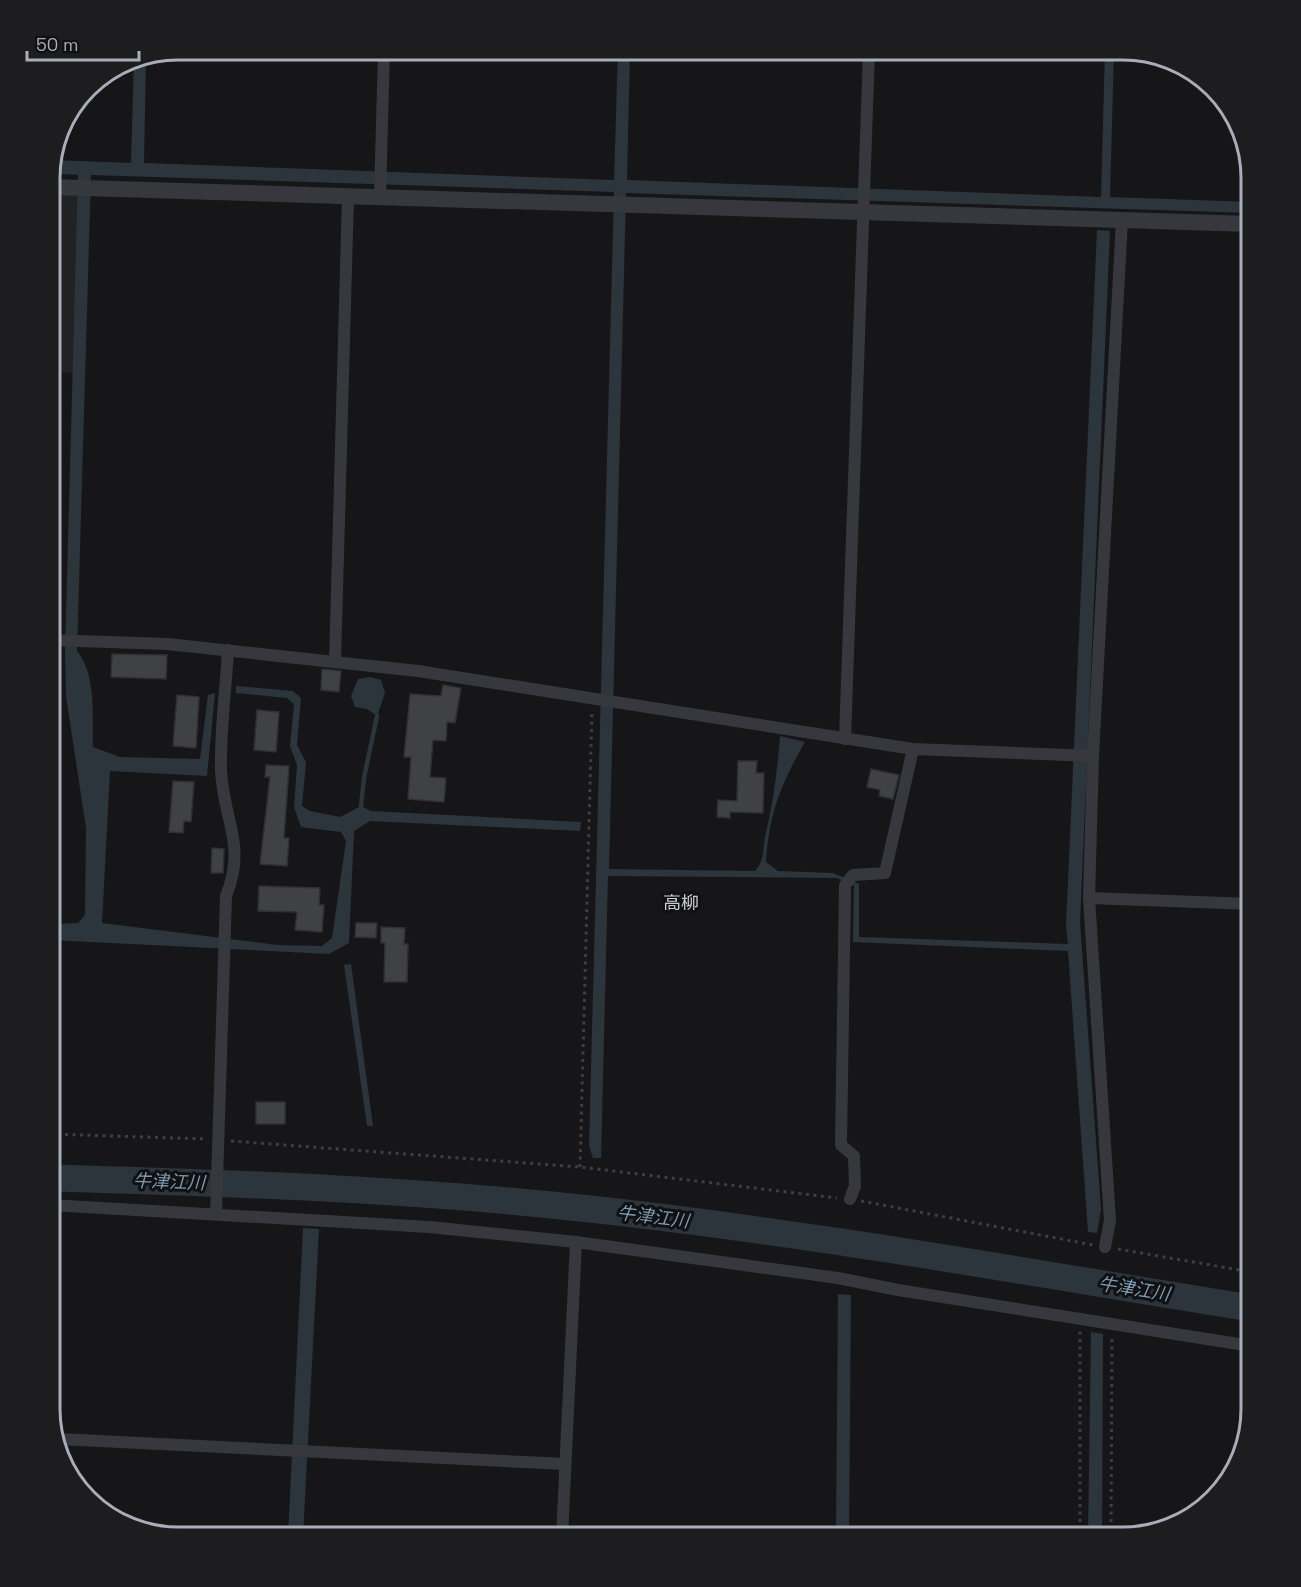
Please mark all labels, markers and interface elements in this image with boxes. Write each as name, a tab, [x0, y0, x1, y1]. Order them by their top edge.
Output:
scale bar	[27, 24, 140, 62]
text: 50 m	[36, 33, 78, 56]
district label: 高柳	[663, 891, 699, 914]
water label: 牛津江川	[133, 1169, 207, 1194]
water label: 牛津江川	[616, 1201, 692, 1233]
water label: 牛津江川	[1097, 1272, 1173, 1306]

